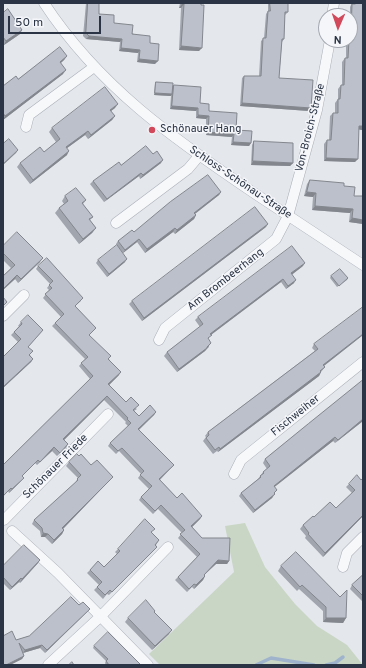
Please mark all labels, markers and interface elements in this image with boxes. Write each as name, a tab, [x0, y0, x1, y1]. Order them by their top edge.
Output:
scale bar	[10, 8, 103, 34]
north arrow	[318, 8, 358, 48]
text: 50 m	[15, 15, 43, 31]
text: N	[333, 32, 342, 46]
street label: Von-Broich-Straße	[294, 82, 328, 174]
place label: Schönauer Hang	[160, 123, 241, 137]
marker: Schönauer Hang	[147, 125, 157, 135]
street label: Schloss-Schönau-Straße	[186, 144, 294, 222]
street label: Am Brombeerhang	[185, 246, 267, 314]
street label: Fischweiher	[269, 392, 323, 440]
street label: Schönauer Friede	[21, 432, 91, 502]

